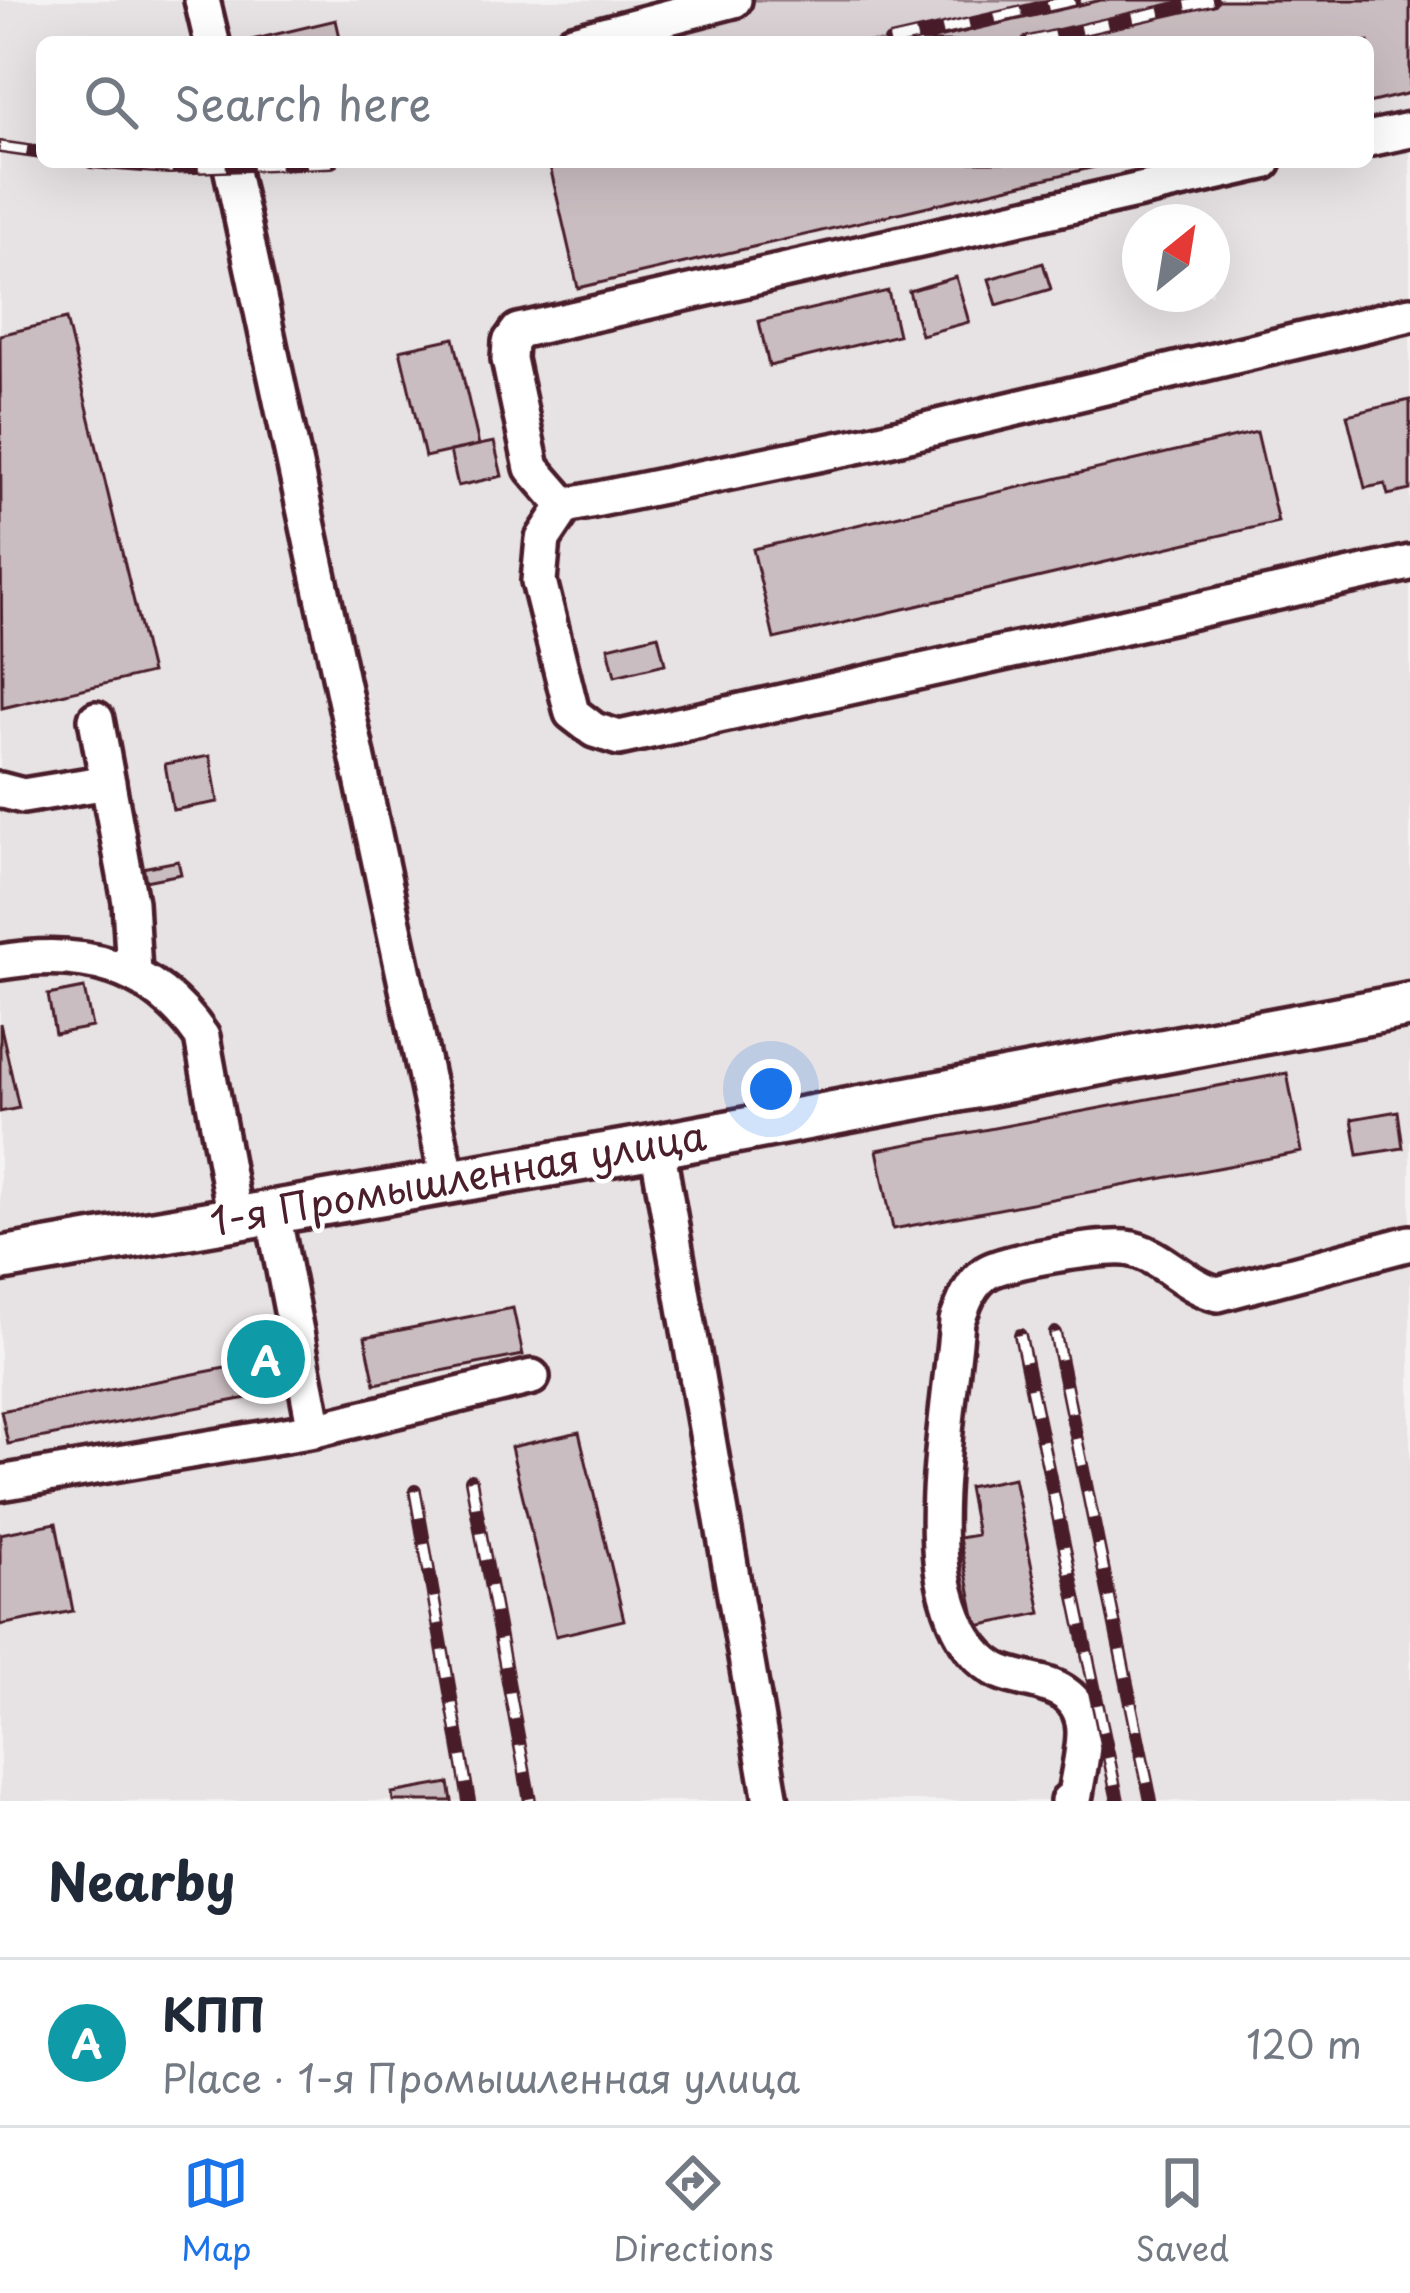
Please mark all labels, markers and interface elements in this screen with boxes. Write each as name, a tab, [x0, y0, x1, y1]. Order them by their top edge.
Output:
search box	[36, 36, 1374, 168]
text: Search here	[174, 68, 431, 136]
icon: search	[78, 69, 144, 135]
north arrow	[1122, 204, 1230, 312]
your location	[741, 1059, 801, 1119]
street label: 1-я Промышленная улица	[205, 1104, 711, 1249]
pin: A	[227, 1314, 305, 1404]
text: Nearby	[48, 1841, 235, 1918]
text: КПП	[162, 1979, 266, 2047]
text: A	[72, 2013, 102, 2072]
text: 120 m	[1246, 2013, 1362, 2072]
text: Place · 1-я Промышленная улица	[162, 2047, 800, 2106]
tab: Map	[181, 2150, 251, 2272]
tab: Directions	[613, 2150, 774, 2272]
tab: Saved	[1135, 2150, 1229, 2272]

